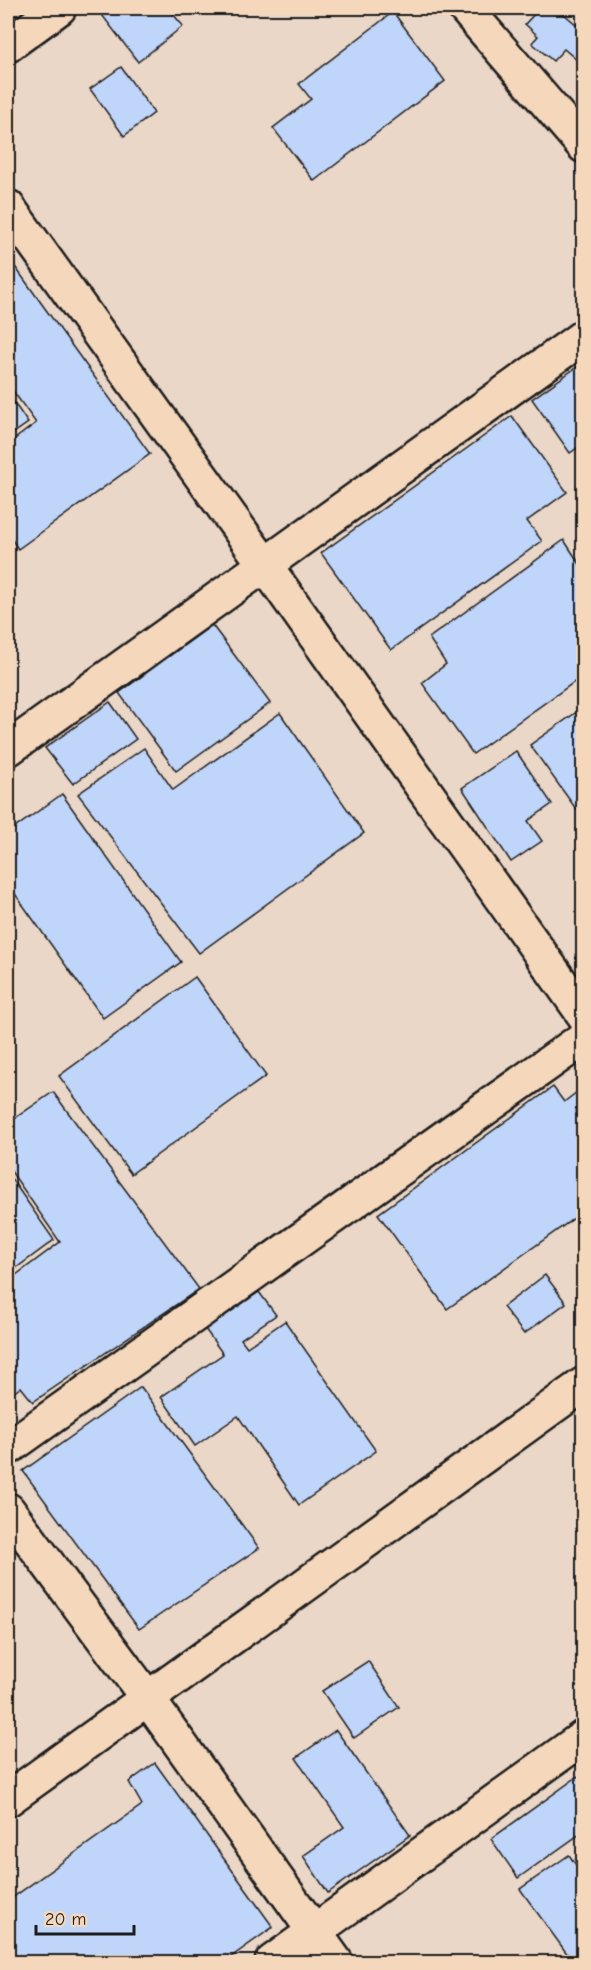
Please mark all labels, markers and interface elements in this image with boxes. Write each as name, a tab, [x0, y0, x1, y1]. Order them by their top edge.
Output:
scale bar	[36, 1898, 134, 1936]
text: 20 m	[45, 1909, 86, 1930]

